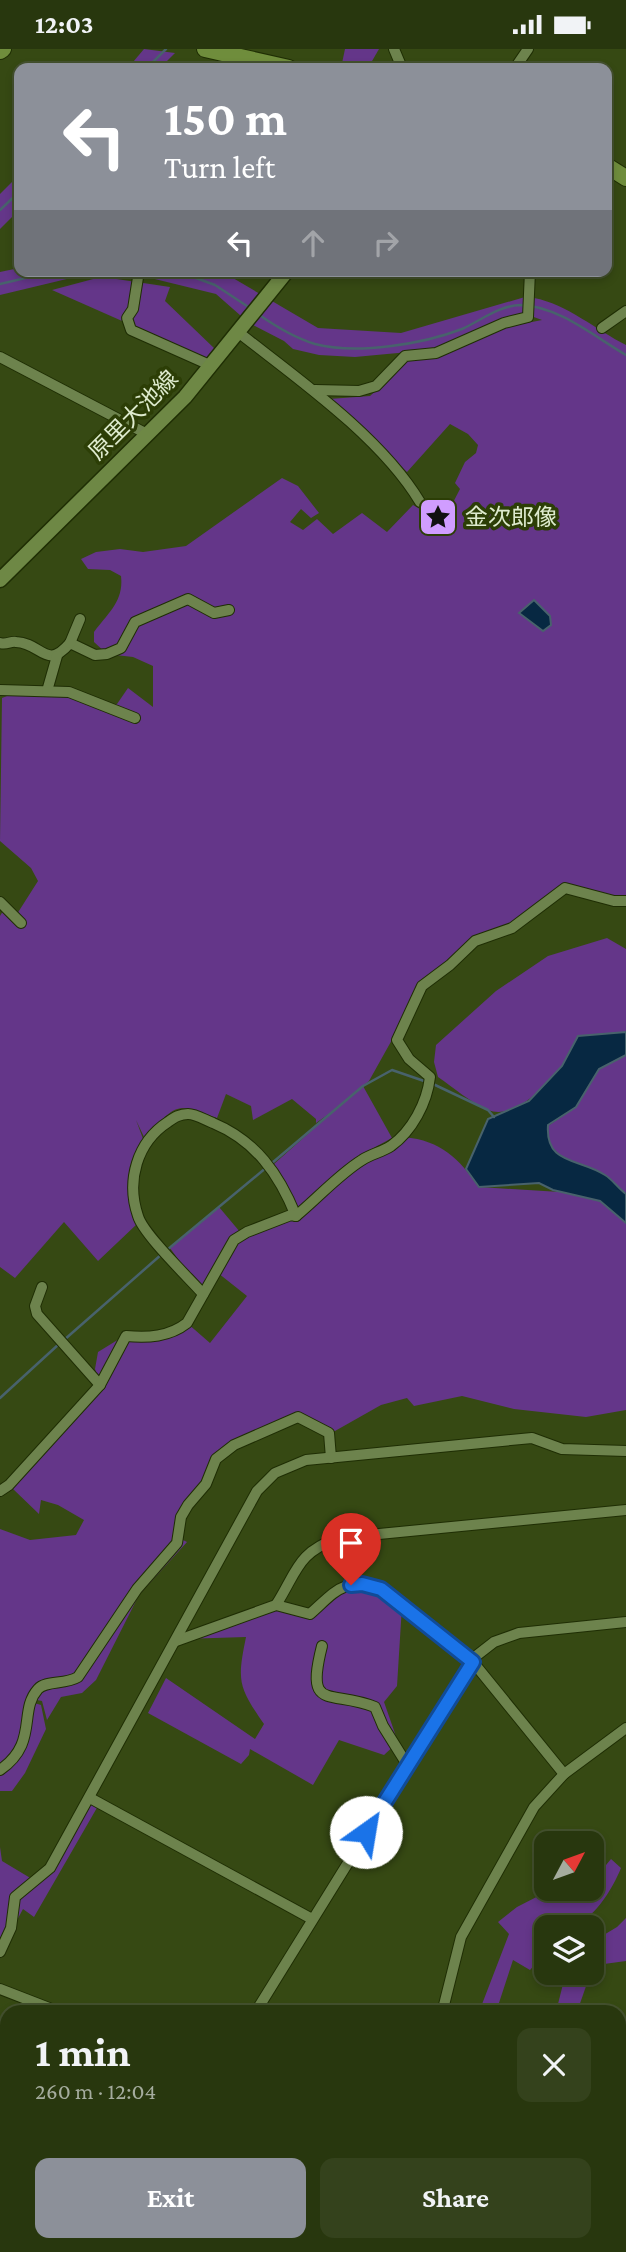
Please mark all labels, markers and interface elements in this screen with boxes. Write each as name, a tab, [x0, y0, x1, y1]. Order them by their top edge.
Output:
text: 12:03	[35, 10, 93, 39]
icon: left	[49, 91, 140, 182]
text: 150 m	[164, 91, 287, 146]
text: Turn left	[164, 149, 275, 185]
icon: left	[221, 224, 259, 262]
icon: ahead	[294, 224, 332, 262]
icon: right	[367, 224, 405, 262]
street label: 原里大池線	[83, 365, 183, 465]
place icon: 金次郎像	[417, 496, 459, 538]
place label: 金次郎像	[465, 504, 557, 530]
pin	[321, 1513, 381, 1585]
icon: arrive	[332, 1524, 370, 1562]
position arrow	[329, 1795, 403, 1869]
north arrow	[534, 1831, 604, 1901]
map controls	[534, 1831, 604, 1985]
button: layers	[534, 1915, 604, 1985]
text: 1 min	[35, 2028, 131, 2075]
button: close	[517, 2028, 591, 2102]
text: 260 m · 12:04	[35, 2078, 156, 2104]
button: Exit	[35, 2158, 306, 2238]
button: Share	[320, 2158, 591, 2238]

